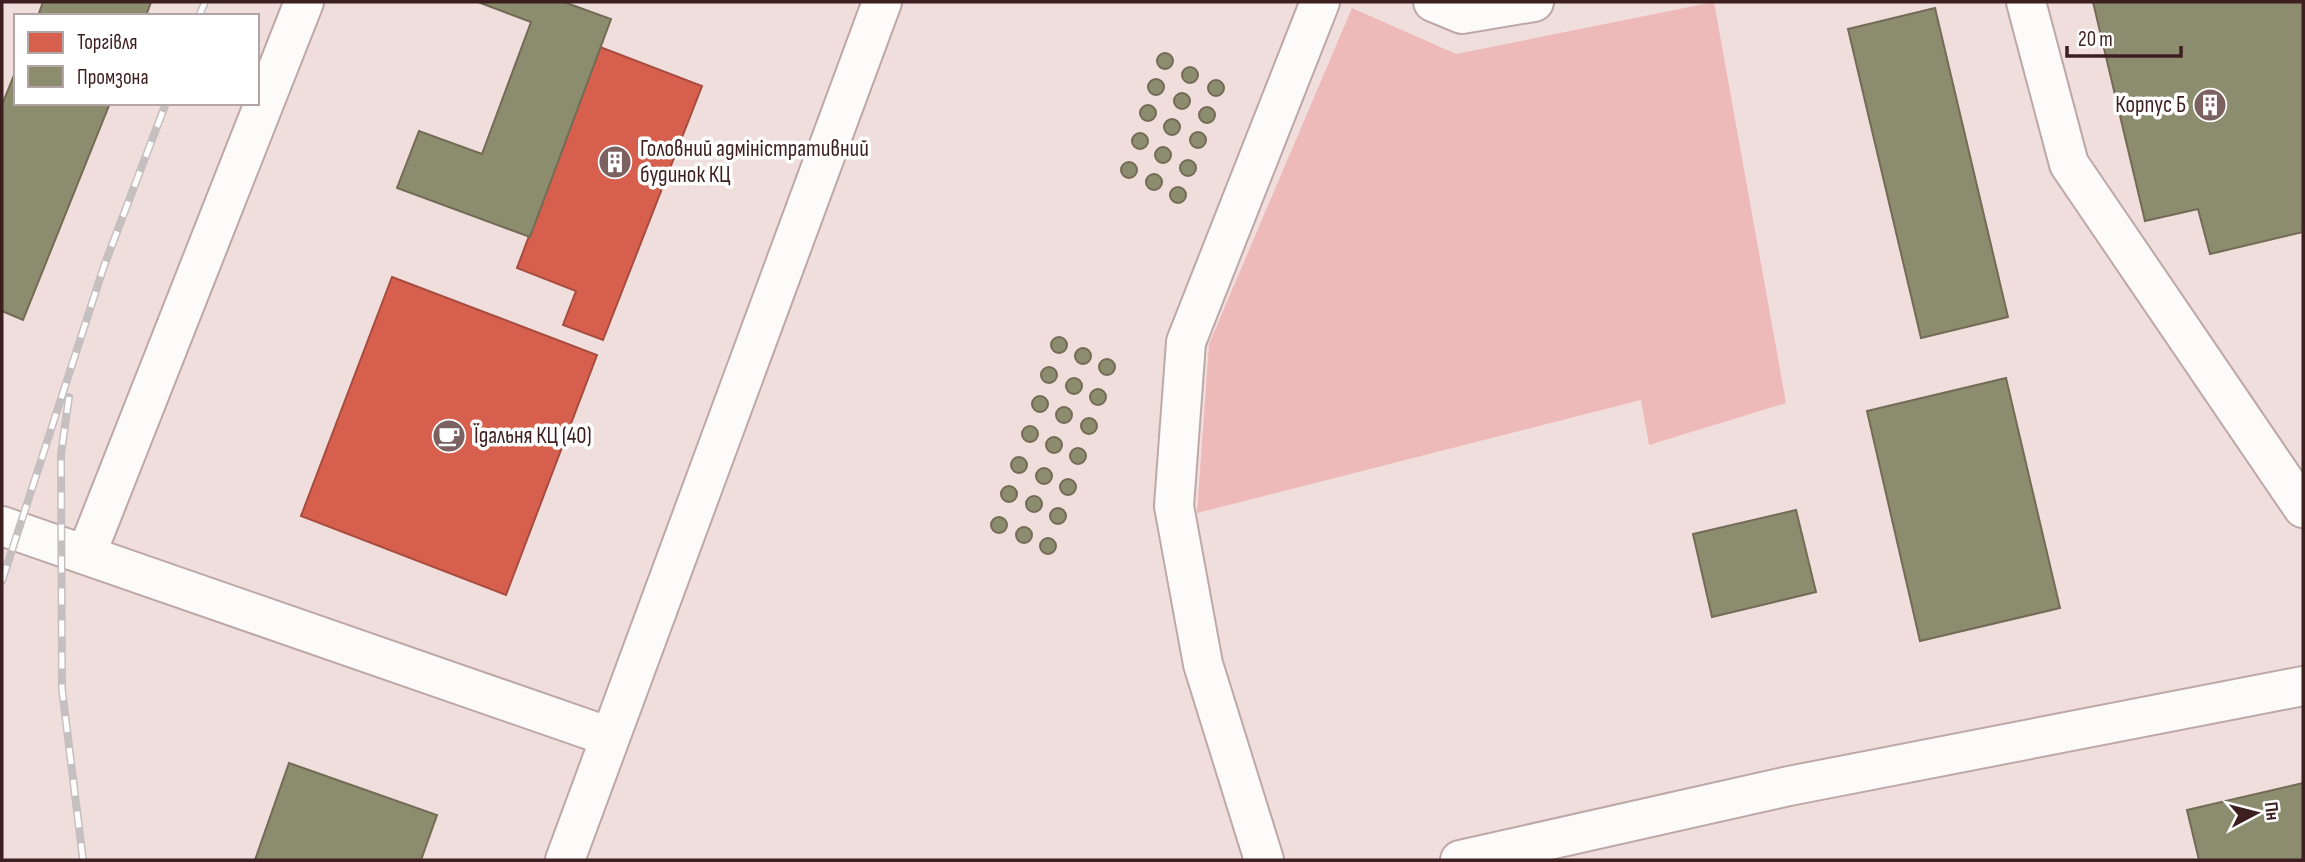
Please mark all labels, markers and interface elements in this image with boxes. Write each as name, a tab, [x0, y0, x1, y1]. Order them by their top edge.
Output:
legend	[14, 14, 259, 105]
scale bar	[2067, 14, 2181, 58]
text: 20 m	[2078, 27, 2113, 52]
text: Торгівля	[77, 30, 138, 55]
text: Промзона	[77, 65, 148, 90]
building icon: Корпус Б	[2191, 86, 2229, 124]
place label: Корпус Б	[2115, 91, 2186, 119]
place label: Головний адміністративний будинок КЦ	[640, 135, 869, 189]
building icon: Головний адміністративний будинок КЦ	[596, 143, 634, 181]
cafe icon: Їдальня КЦ (40)	[430, 417, 468, 455]
place label: Їдальня КЦ (40)	[473, 422, 592, 450]
north arrow	[2221, 778, 2291, 848]
text: Пн	[2259, 801, 2284, 822]

